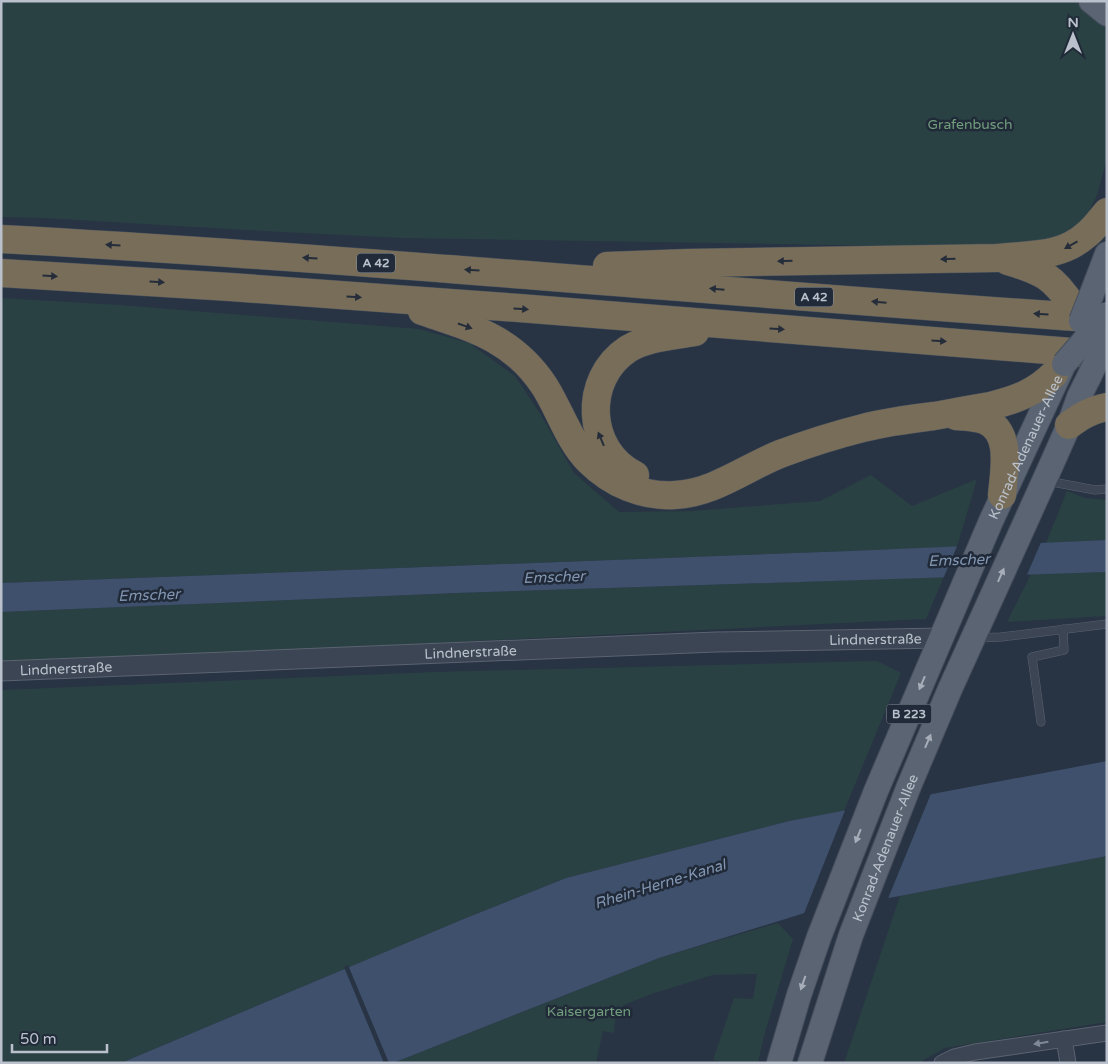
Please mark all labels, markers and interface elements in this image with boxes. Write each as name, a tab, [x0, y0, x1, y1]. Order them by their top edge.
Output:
north arrow	[1048, 10, 1098, 60]
text: N	[1067, 14, 1079, 31]
park label: Grafenbusch	[927, 116, 1013, 133]
one-way arrow	[105, 240, 121, 248]
one-way arrow	[1065, 240, 1078, 249]
one-way arrow	[302, 254, 318, 262]
road number: A 42	[357, 254, 395, 272]
one-way arrow	[940, 255, 956, 263]
one-way arrow	[777, 257, 793, 265]
one-way arrow	[464, 266, 480, 274]
one-way arrow	[42, 273, 58, 281]
one-way arrow	[150, 279, 166, 287]
one-way arrow	[708, 285, 724, 293]
road number: A 42	[795, 288, 833, 306]
one-way arrow	[347, 293, 363, 301]
one-way arrow	[870, 298, 886, 306]
one-way arrow	[514, 305, 530, 313]
one-way arrow	[1032, 310, 1048, 318]
one-way arrow	[457, 323, 472, 330]
one-way arrow	[769, 325, 785, 333]
one-way arrow	[931, 338, 947, 346]
street label: Konrad-Adenauer-Allee	[985, 372, 1066, 522]
one-way arrow	[597, 432, 605, 446]
water label: Emscher	[928, 550, 992, 570]
water label: Emscher	[523, 567, 587, 587]
one-way arrow	[998, 568, 1006, 582]
water label: Emscher	[118, 585, 182, 605]
street label: Lindnerstraße	[829, 630, 922, 648]
street label: Lindnerstraße	[424, 642, 517, 662]
street label: Lindnerstraße	[19, 658, 113, 679]
one-way arrow	[917, 676, 925, 690]
road number: B 223	[886, 704, 932, 724]
one-way arrow	[925, 734, 933, 748]
street label: Konrad-Adenauer-Allee	[849, 771, 922, 924]
one-way arrow	[854, 829, 862, 843]
water label: Rhein-Herne-Kanal	[592, 855, 730, 913]
one-way arrow	[799, 975, 806, 990]
park label: Kaisergarten	[547, 1003, 631, 1020]
scale bar	[12, 1022, 108, 1054]
text: 50 m	[20, 1030, 57, 1048]
one-way arrow	[1033, 1039, 1049, 1047]

